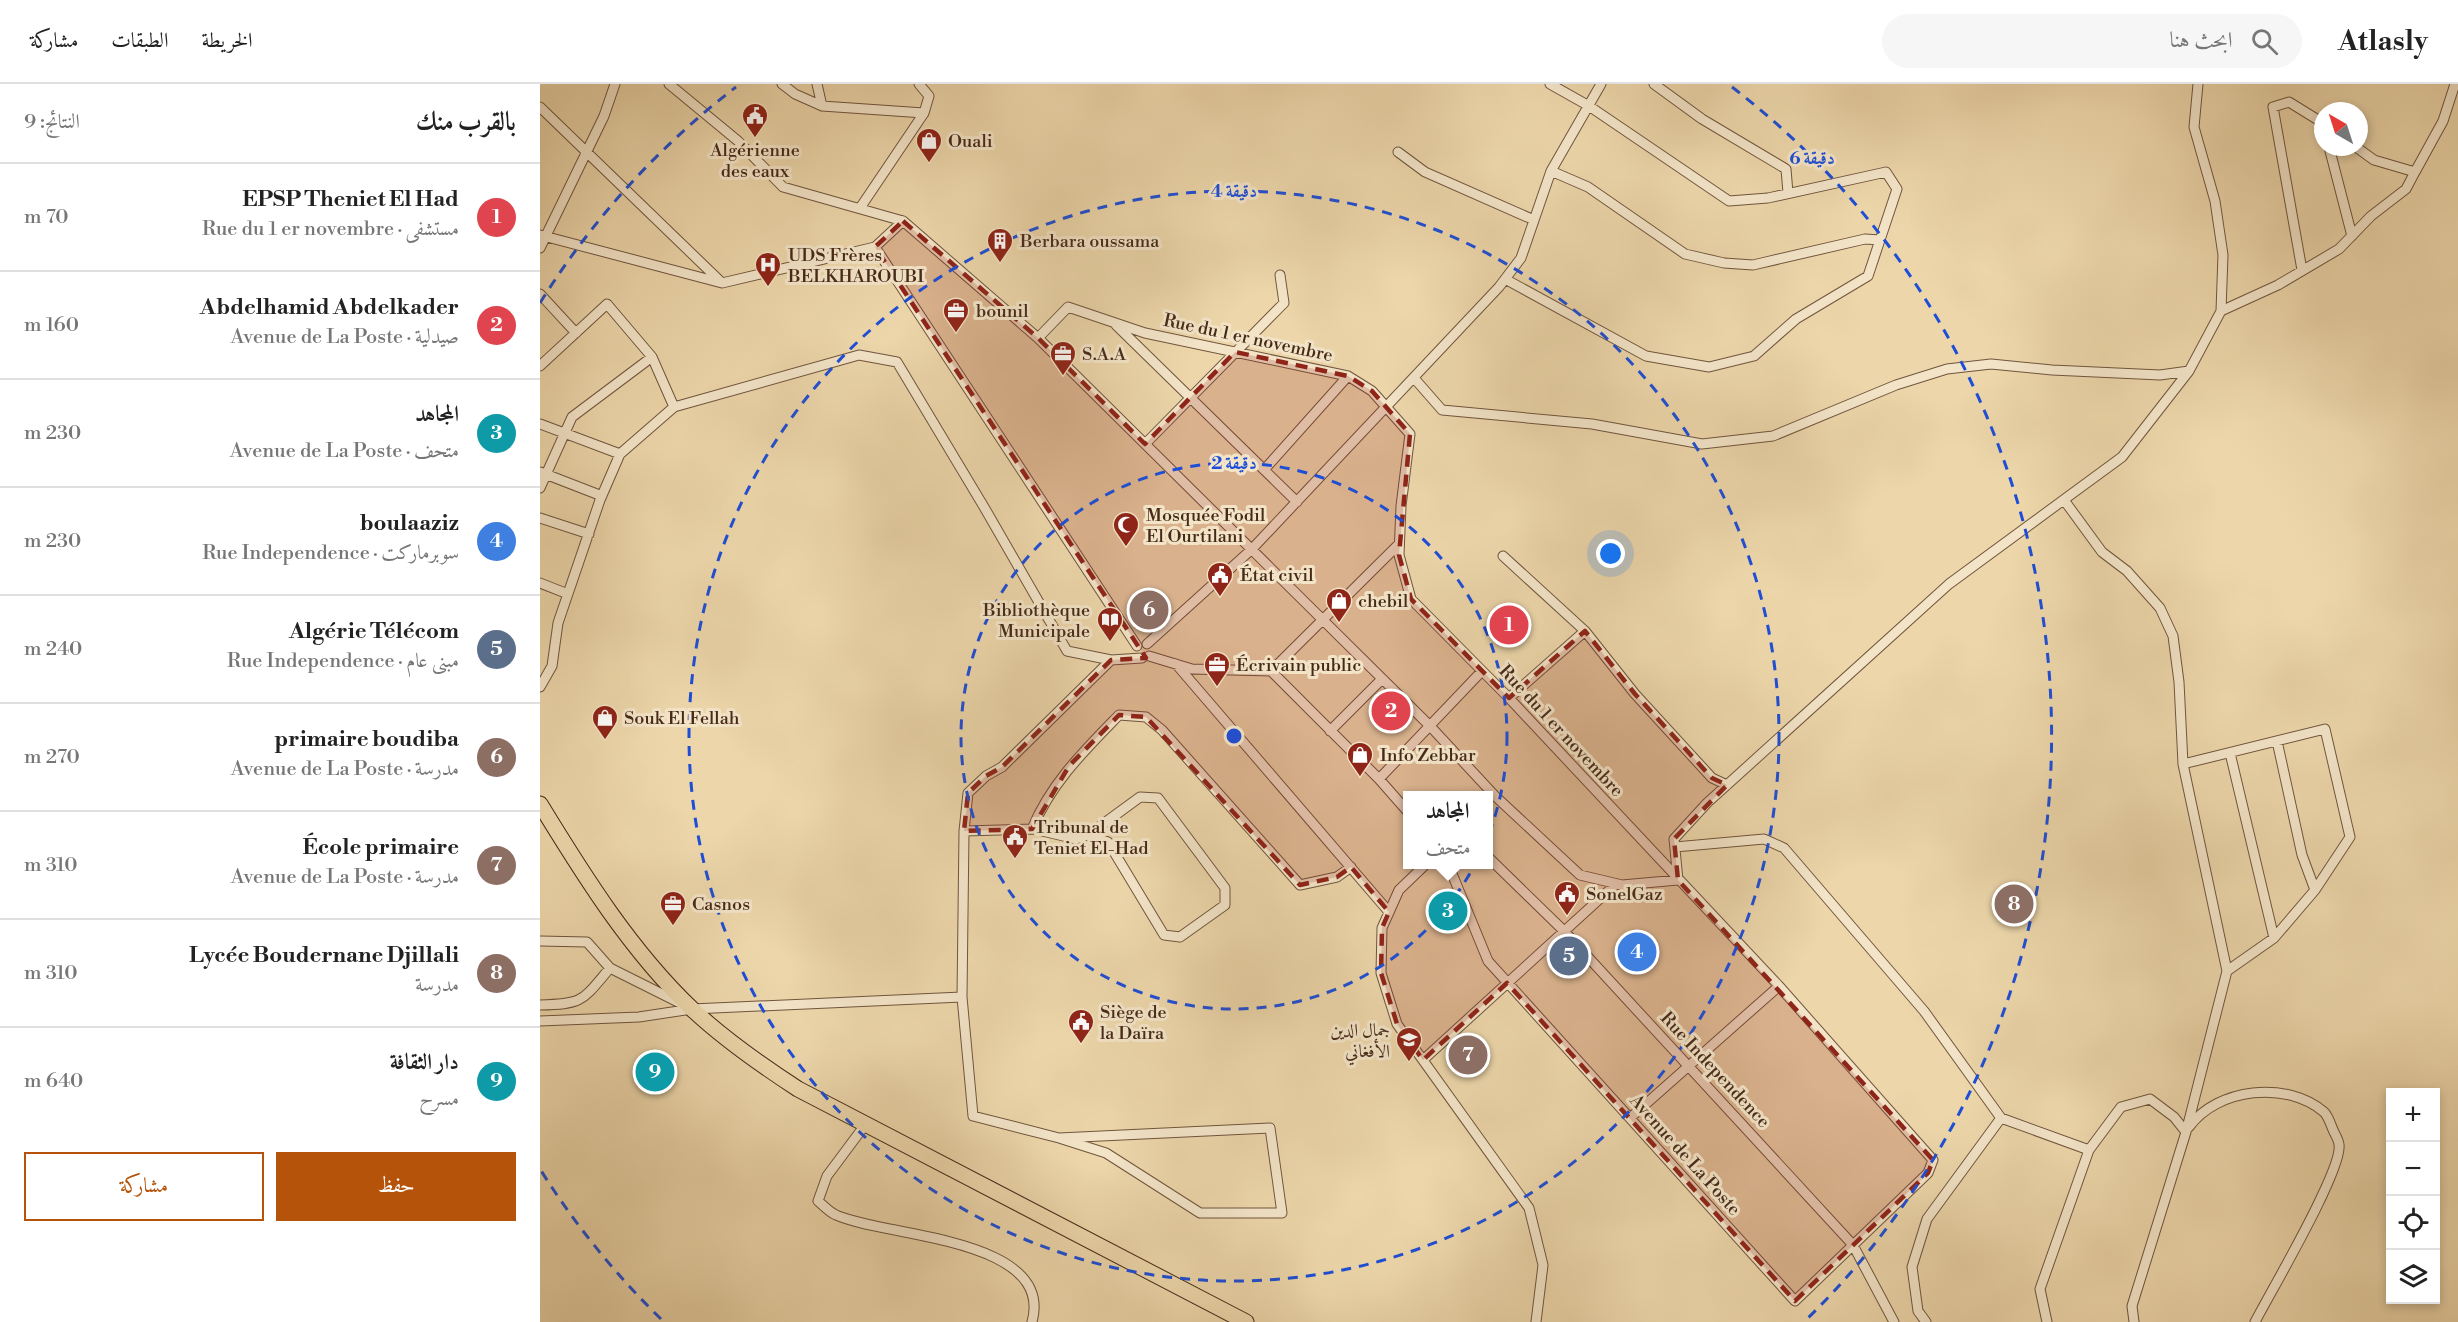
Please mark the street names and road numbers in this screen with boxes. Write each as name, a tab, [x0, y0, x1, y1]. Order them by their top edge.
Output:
street label: Rue du 1 er novembre	[1161, 309, 1335, 367]
street label: Rue du 1 er novembre	[1494, 660, 1628, 802]
street label: Rue Independence	[1655, 1007, 1775, 1133]
street label: Avenue de La Poste	[1624, 1089, 1746, 1220]

